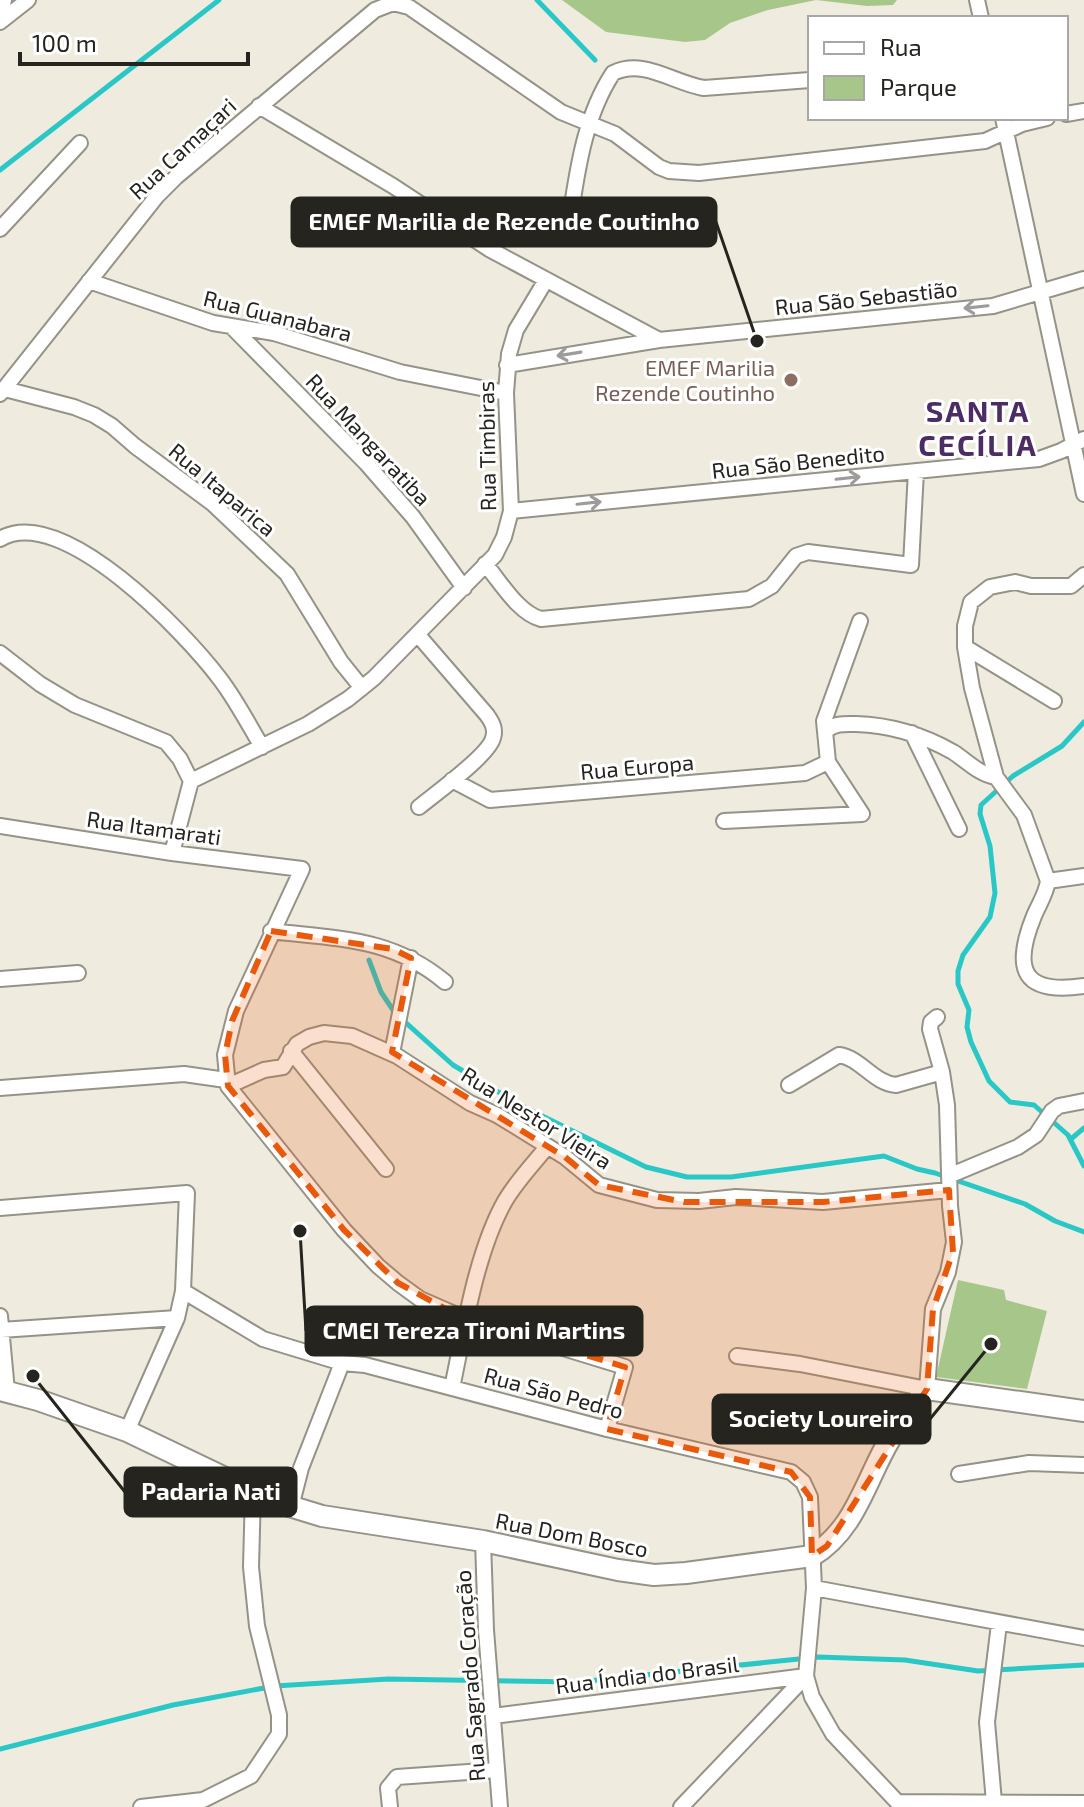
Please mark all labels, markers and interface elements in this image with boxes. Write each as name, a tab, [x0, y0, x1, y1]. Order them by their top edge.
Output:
scale bar	[20, 16, 248, 66]
legend	[808, 16, 1068, 120]
text: 100 m	[32, 28, 97, 57]
text: Rua	[880, 32, 922, 61]
text: Parque	[880, 72, 957, 101]
street label: Rua Camaçari	[123, 92, 242, 205]
callout: EMEF Marilia de Rezende Coutinho	[292, 198, 716, 246]
text: EMEF Marilia de Rezende Coutinho	[308, 206, 700, 235]
street label: Rua São Sebastião	[773, 274, 959, 320]
street label: Rua Guanabara	[201, 284, 355, 346]
one-way arrow	[963, 300, 990, 315]
one-way arrow	[557, 348, 583, 363]
place label: EMEF Marilia Rezende Coutinho	[595, 354, 775, 405]
street label: Rua Mangaratiba	[301, 368, 437, 510]
marker: EMEF Marilia Rezende Coutinho	[782, 371, 800, 389]
street label: Rua Timbiras	[472, 381, 500, 511]
district label: SANTA CECÍLIA	[918, 392, 1038, 462]
street label: Rua Itaparica	[164, 437, 282, 541]
street label: Rua São Benedito	[710, 439, 886, 483]
one-way arrow	[834, 470, 861, 485]
one-way arrow	[575, 496, 602, 511]
street label: Rua Europa	[579, 748, 695, 784]
street label: Rua Itamarati	[85, 805, 223, 849]
street label: Rua Nestor Vieira	[457, 1060, 617, 1174]
callout: CMEI Tereza Tironi Martins	[306, 1307, 642, 1355]
text: CMEI Tereza Tironi Martins	[323, 1315, 625, 1344]
street label: Rua São Pedro	[481, 1361, 627, 1423]
callout: Society Loureiro	[713, 1395, 930, 1443]
text: Society Loureiro	[729, 1403, 913, 1432]
callout: Padaria Nati	[125, 1468, 296, 1516]
text: Padaria Nati	[141, 1476, 281, 1505]
street label: Rua Dom Bosco	[494, 1506, 650, 1562]
street label: Rua Sagrado Coração	[449, 1569, 491, 1783]
street label: Rua Índia do Brasil	[554, 1650, 741, 1698]

